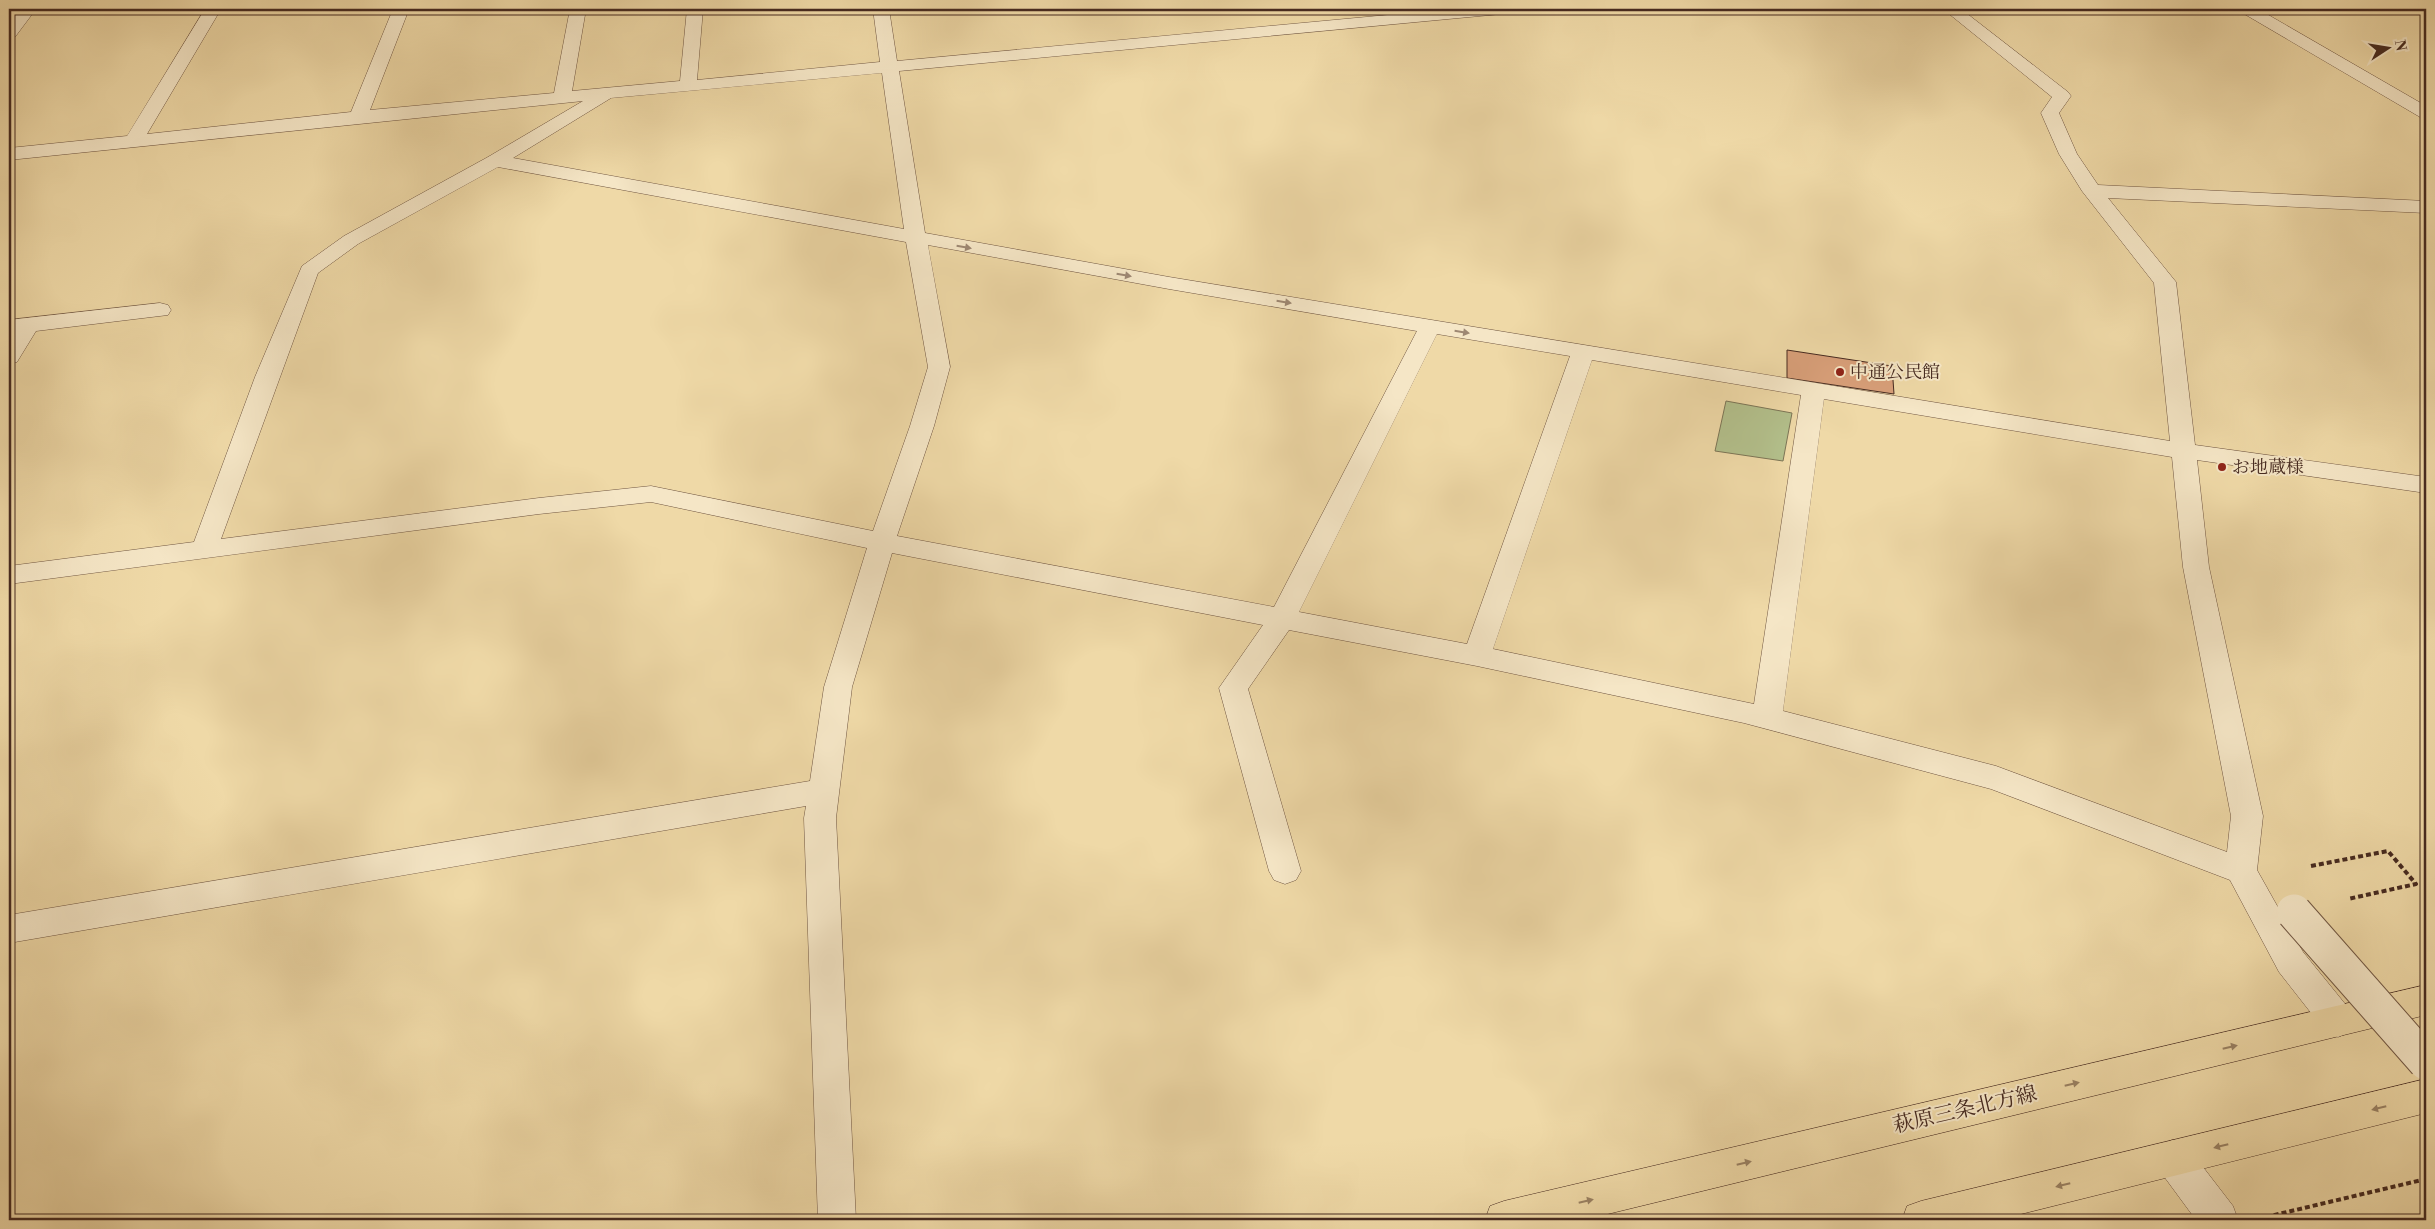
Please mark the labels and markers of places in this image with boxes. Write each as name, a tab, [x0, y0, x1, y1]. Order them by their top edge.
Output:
place label: 中通公民館	[1850, 361, 1940, 384]
marker: 中通公民館	[1834, 366, 1846, 378]
place label: お地蔵様	[2232, 456, 2304, 479]
marker: お地蔵様	[2216, 461, 2228, 473]

